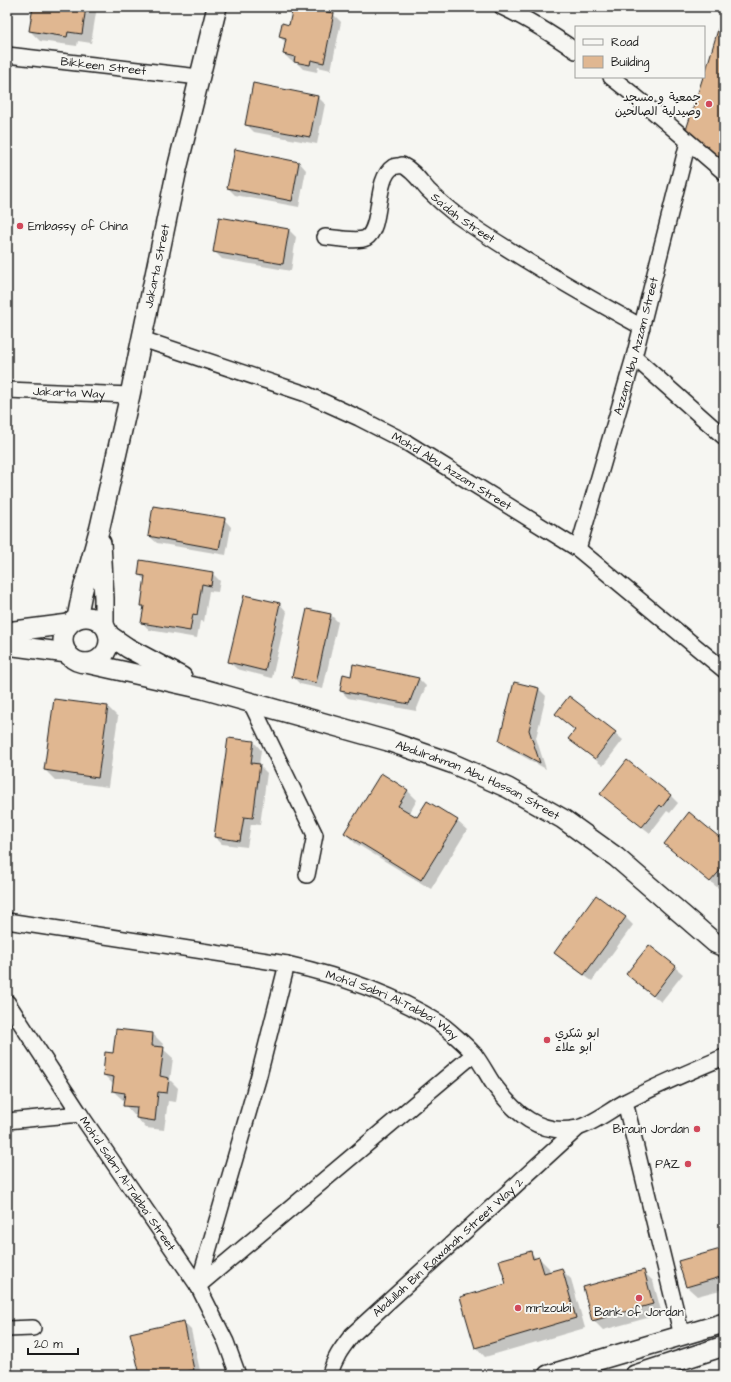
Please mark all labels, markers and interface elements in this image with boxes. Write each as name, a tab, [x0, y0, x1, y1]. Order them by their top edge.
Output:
legend	[575, 26, 705, 78]
text: Road	[611, 34, 639, 51]
street label: Bikkeen Street	[60, 53, 147, 79]
text: Building	[611, 54, 649, 72]
place label: جمعية و مسجد وصيدلية الصالحين	[615, 89, 701, 120]
marker: جمعية و مسجد وصيدلية الصالحين	[704, 99, 714, 109]
street label: Sa'dah Street	[427, 189, 499, 247]
place label: Embassy of China	[28, 218, 128, 236]
marker: Embassy of China	[15, 221, 25, 231]
street label: Jakarta Street	[140, 222, 174, 310]
street label: Azzam Abu Azzam Street	[609, 275, 662, 417]
street label: Jakarta Way	[32, 383, 106, 403]
street label: Moh'd Abu Azzam Street	[389, 428, 515, 514]
street label: Abdulrahman Abu Hassan Street	[394, 736, 563, 824]
street label: Moh'd Sabri Al-Tabba' Way	[324, 966, 463, 1045]
place label: ابو شكري ابو علاء	[555, 1025, 599, 1056]
marker: ابو شكري ابو علاء	[542, 1035, 552, 1045]
street label: Moh'd Sabri Al-Tabba' Street	[75, 1113, 180, 1254]
place label: Braun Jordan	[613, 1121, 689, 1138]
marker: Braun Jordan	[692, 1124, 702, 1134]
place label: PAZ	[655, 1156, 681, 1173]
marker: PAZ	[683, 1159, 693, 1169]
street label: Abdullah Bin Rawahah Street Way 2	[369, 1174, 527, 1321]
marker: Bank of Jordan	[634, 1293, 644, 1303]
place label: mrlzoubi	[526, 1300, 571, 1317]
marker: mrlzoubi	[513, 1303, 523, 1313]
place label: Bank of Jordan	[594, 1304, 684, 1321]
scale bar	[28, 1330, 78, 1356]
text: 20 m	[34, 1336, 63, 1353]

